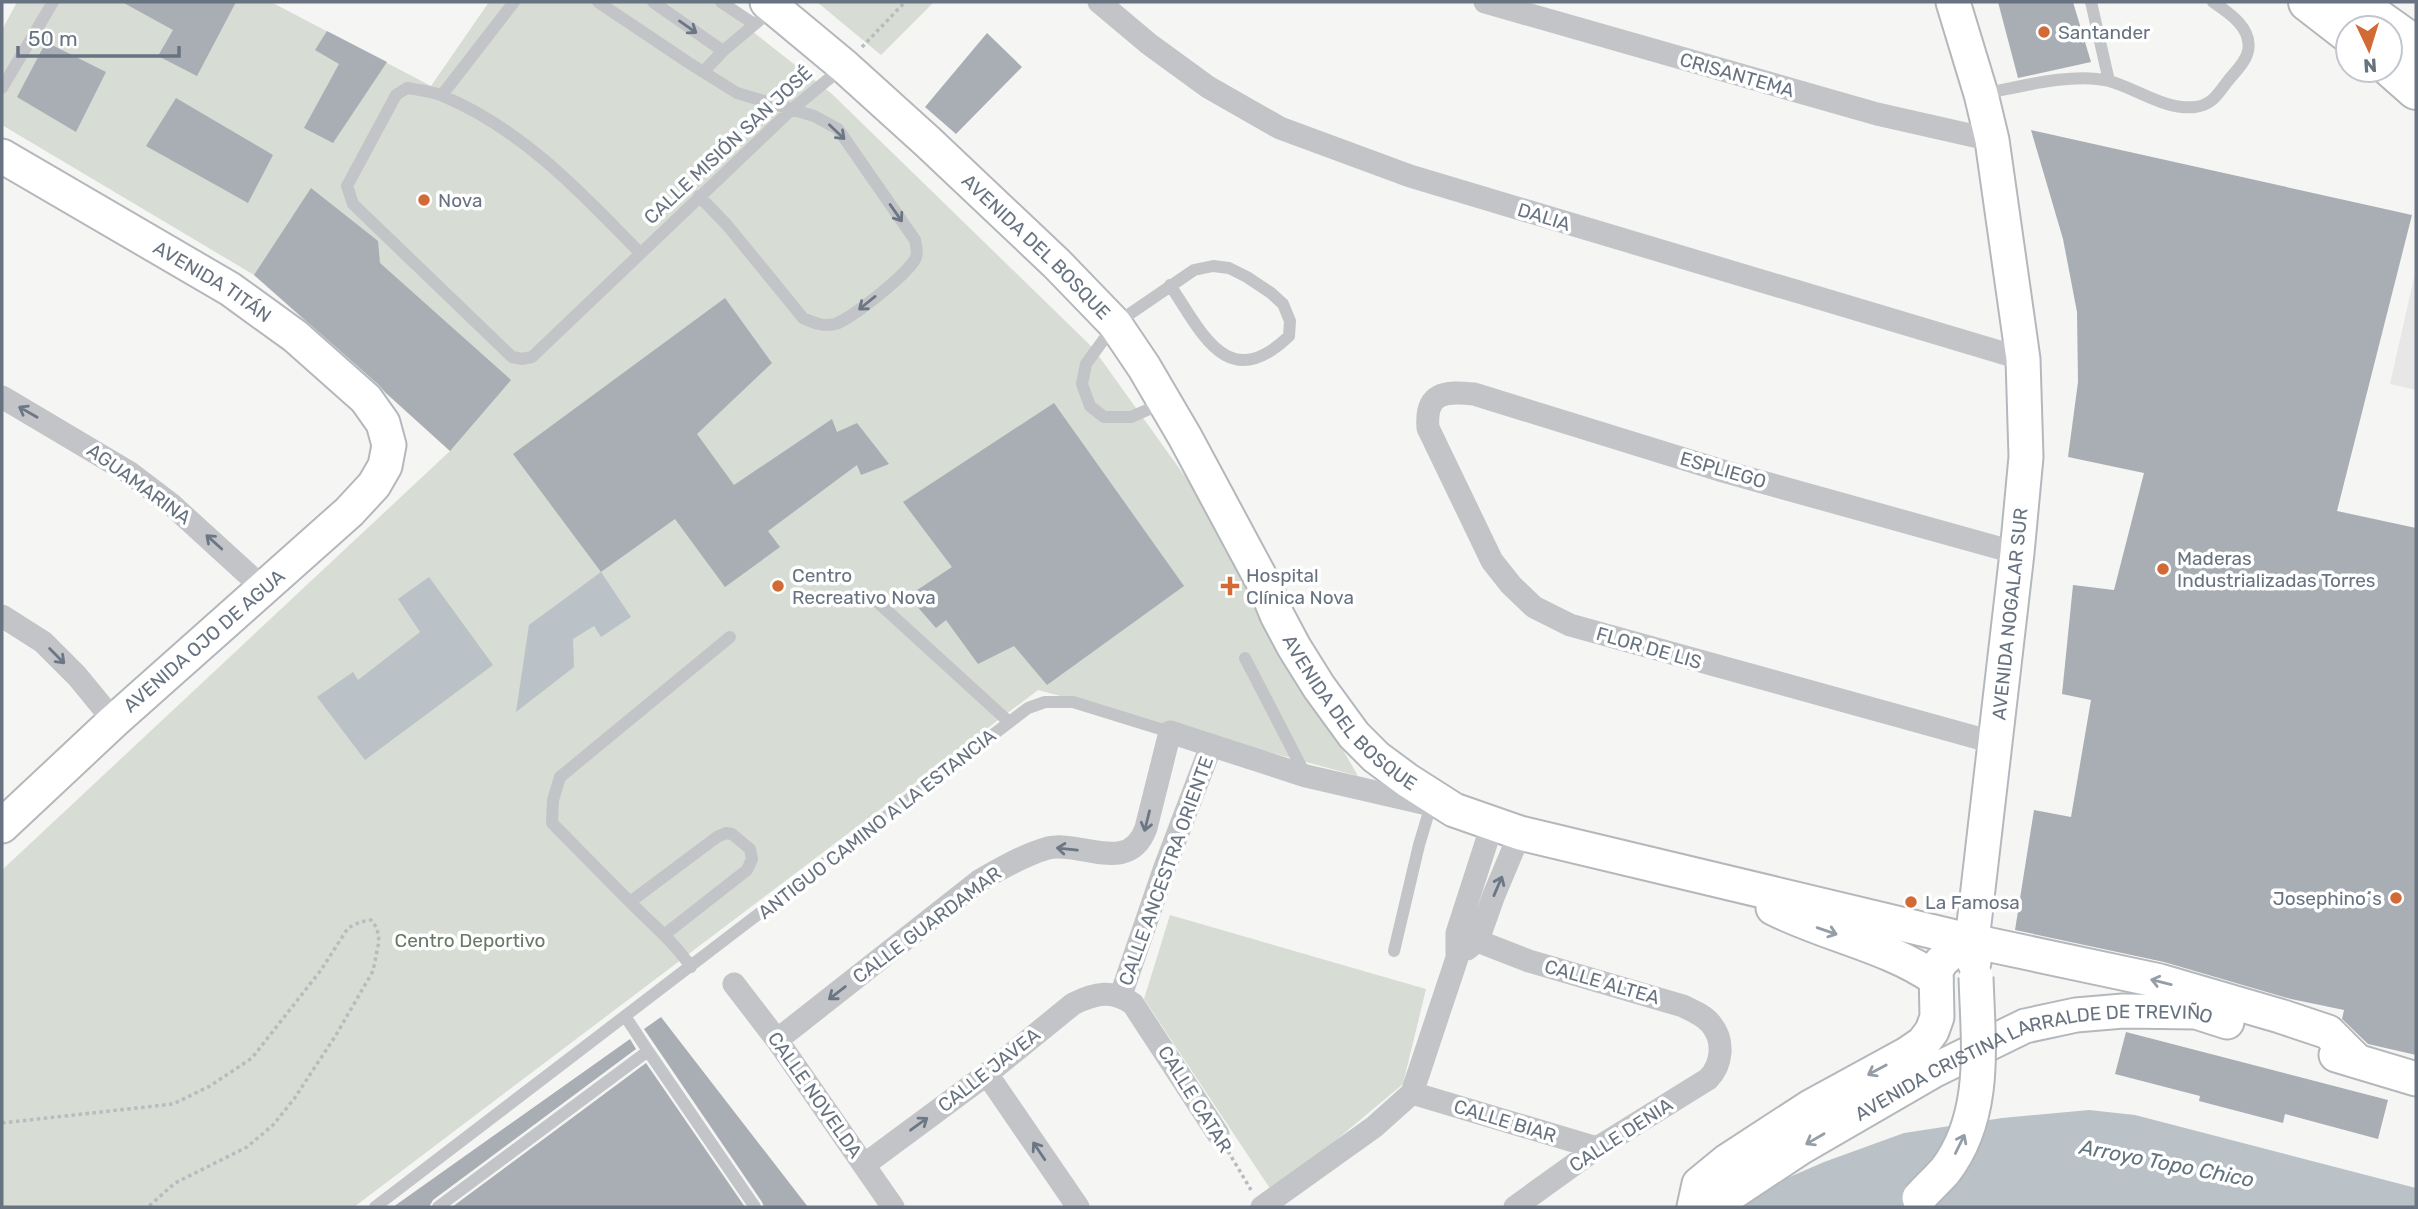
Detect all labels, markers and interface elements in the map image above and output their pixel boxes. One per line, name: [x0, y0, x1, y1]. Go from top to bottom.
scale bar: [18, 14, 178, 58]
north arrow: [2334, 14, 2404, 84]
one-way arrow: [678, 19, 697, 34]
place label: Santander: [2058, 21, 2151, 44]
marker: Santander: [2036, 24, 2052, 40]
text: 50 m: [28, 26, 78, 51]
street label: CRISANTEMA: [1677, 48, 1797, 102]
text: N: [2363, 54, 2378, 77]
street label: CALLE MISIÓN SAN JOSÉ: [639, 61, 817, 229]
one-way arrow: [828, 124, 846, 140]
street label: AVENIDA DEL BOSQUE: [957, 169, 1116, 324]
place label: Nova: [438, 189, 482, 212]
marker: Nova: [416, 192, 432, 208]
street label: DALIA: [1515, 198, 1574, 236]
one-way arrow: [889, 203, 903, 222]
street label: AVENIDA TITÁN: [149, 235, 276, 327]
one-way arrow: [859, 296, 877, 311]
one-way arrow: [19, 405, 39, 419]
street label: AGUAMARINA: [83, 439, 196, 529]
street label: ESPLIEGO: [1677, 447, 1769, 493]
street label: AVENIDA NOGALAR SUR: [1987, 507, 2033, 721]
one-way arrow: [205, 534, 223, 550]
place label: Maderas Industrializadas Torres: [2177, 547, 2376, 592]
marker: Maderas Industrializadas Torres: [2155, 561, 2171, 577]
street label: AVENIDA OJO DE AGUA: [119, 564, 290, 717]
place label: Centro Recreativo Nova: [792, 564, 936, 609]
place label: Hospital Clínica Nova: [1246, 564, 1354, 609]
marker: Hospital Clínica Nova: [1220, 576, 1240, 596]
marker: Centro Recreativo Nova: [770, 578, 786, 594]
street label: FLOR DE LIS: [1594, 622, 1704, 674]
street label: AVENIDA DEL BOSQUE: [1278, 631, 1421, 795]
one-way arrow: [48, 647, 65, 664]
street label: ANTIGUO CAMINO A LA ESTANCIA: [754, 724, 1001, 924]
street label: CALLE ANCESTRA ORIENTE: [1114, 753, 1218, 989]
one-way arrow: [1140, 809, 1153, 832]
one-way arrow: [1056, 842, 1078, 855]
street label: CALLE GUARDAMAR: [848, 862, 1006, 988]
one-way arrow: [1492, 876, 1505, 897]
place label: Josephino´s: [2273, 887, 2382, 910]
marker: Josephino´s: [2388, 890, 2404, 906]
place label: La Famosa: [1925, 891, 2020, 914]
marker: La Famosa: [1903, 894, 1919, 910]
one-way arrow: [1815, 926, 1837, 938]
park label: Centro Deportivo: [395, 929, 545, 952]
street label: CALLE ALTEA: [1542, 955, 1662, 1009]
one-way arrow: [2150, 975, 2173, 988]
one-way arrow: [828, 985, 846, 1000]
street label: AVENIDA CRISTINA LARRALDE DE TREVIÑO: [1850, 999, 2216, 1125]
street label: CALLE JAVEA: [933, 1023, 1045, 1117]
street label: CALLE NOVELDA: [763, 1027, 867, 1163]
street label: CALLE CATAR: [1153, 1041, 1237, 1157]
one-way arrow: [1867, 1064, 1888, 1077]
street label: CALLE DENIA: [1565, 1093, 1677, 1177]
street label: CALLE BIAR: [1451, 1095, 1559, 1147]
one-way arrow: [909, 1117, 928, 1132]
one-way arrow: [1806, 1132, 1826, 1146]
one-way arrow: [1954, 1134, 1967, 1155]
water label: Arroyo Topo Chico: [2077, 1134, 2256, 1192]
one-way arrow: [1032, 1142, 1046, 1161]

